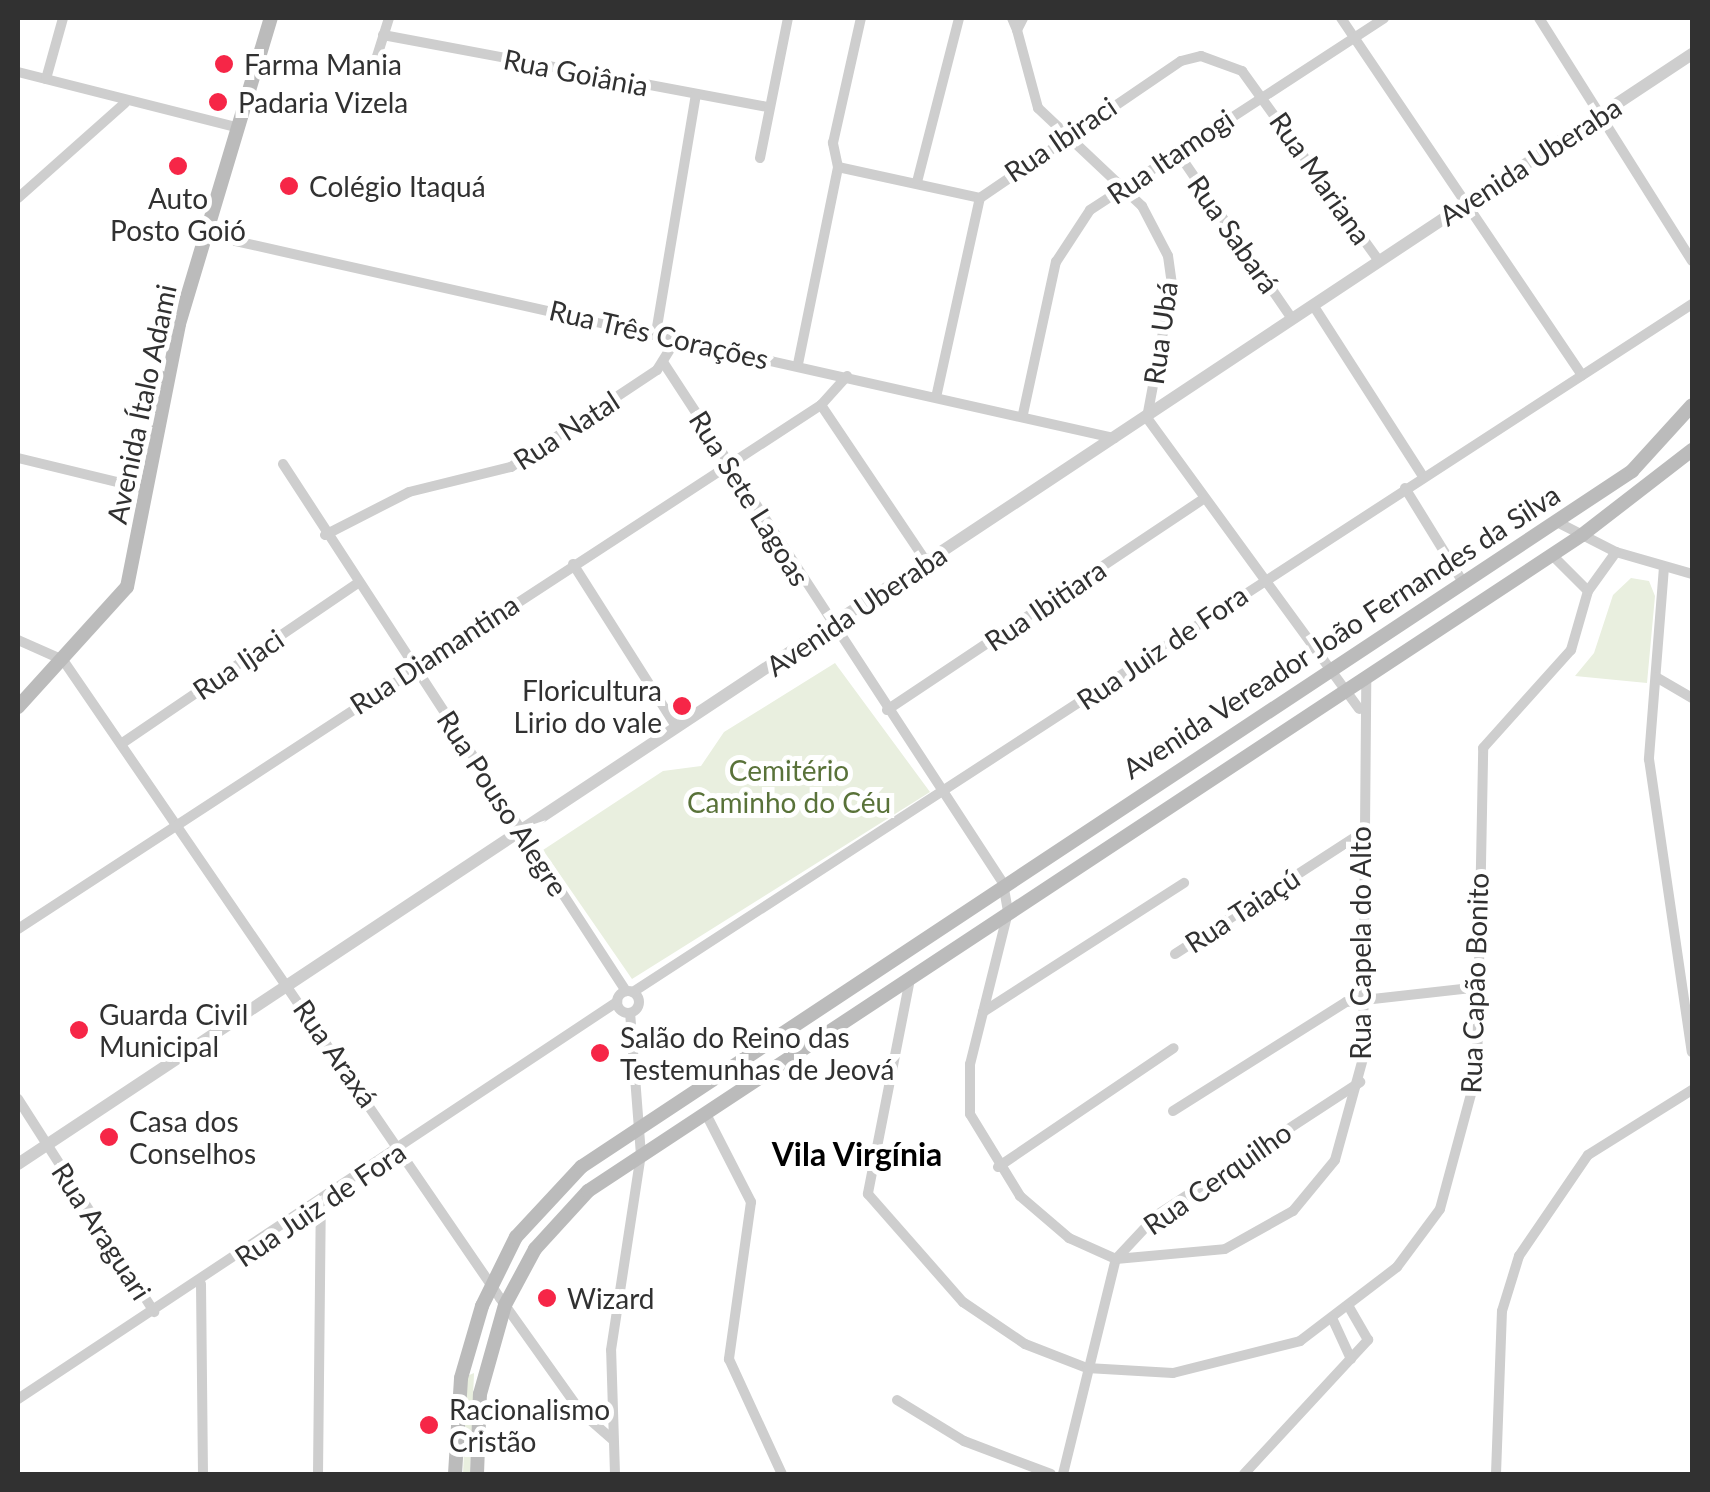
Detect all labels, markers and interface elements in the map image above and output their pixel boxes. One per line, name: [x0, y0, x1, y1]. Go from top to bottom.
street label: Rua Goiânia: [501, 42, 651, 102]
place label: Farma Mania: [244, 47, 402, 81]
marker: Farma Mania: [213, 53, 235, 75]
place label: Padaria Vizela: [238, 85, 409, 119]
street label: Rua Ibiraci: [998, 89, 1122, 189]
street label: Avenida Uberaba: [1433, 90, 1627, 232]
marker: Padaria Vizela: [207, 91, 229, 113]
street label: Rua Itamogi: [1100, 101, 1240, 211]
street label: Rua Mariana: [1263, 105, 1379, 251]
marker: Auto Posto Goió: [167, 155, 189, 177]
place label: Colégio Itaquá: [309, 169, 486, 203]
street label: Rua Sabará: [1181, 169, 1287, 299]
marker: Colégio Itaquá: [278, 175, 300, 197]
place label: Auto Posto Goió: [110, 181, 246, 247]
street label: Rua Ubá: [1136, 279, 1184, 387]
street label: Avenida Ítalo Adami: [99, 281, 183, 527]
street label: Rua Três Corações: [546, 292, 772, 376]
street label: Rua Natal: [507, 384, 625, 476]
street label: Rua Sete Lagoas: [683, 404, 817, 592]
street label: Avenida Vereador João Fernandes da Silva: [1115, 476, 1567, 786]
street label: Avenida Uberaba: [760, 537, 952, 683]
street label: Rua Ibitiara: [978, 552, 1112, 658]
street label: Rua Juiz de Fora: [1070, 577, 1254, 717]
street label: Rua Diamantina: [343, 587, 525, 721]
street label: Rua Ijaci: [186, 622, 290, 706]
place label: Floricultura Lirio do vale: [513, 673, 662, 739]
marker: Floricultura Lirio do vale: [671, 695, 693, 717]
street label: Rua Pouso Alegre: [430, 703, 576, 903]
park label: Cemitério Caminho do Céu: [687, 753, 891, 819]
street label: Rua Capela do Alto: [1343, 826, 1377, 1060]
street label: Rua Taiaçú: [1178, 860, 1306, 960]
street label: Rua Capão Bonito: [1453, 872, 1495, 1094]
street label: Rua Araxá: [287, 992, 385, 1114]
place label: Guarda Civil Municipal: [99, 997, 248, 1063]
marker: Guarda Civil Municipal: [68, 1019, 90, 1041]
place label: Salão do Reino das Testemunhas de Jeová: [620, 1020, 895, 1086]
marker: Salão do Reino das Testemunhas de Jeová: [589, 1042, 611, 1064]
place label: Casa dos Conselhos: [129, 1104, 256, 1170]
street label: Rua Cerquilho: [1137, 1115, 1297, 1241]
marker: Casa dos Conselhos: [98, 1126, 120, 1148]
street label: Rua Juiz de Fora: [228, 1134, 412, 1274]
district label: Vila Virgínia: [771, 1135, 943, 1173]
street label: Rua Araguari: [45, 1156, 159, 1306]
place label: Wizard: [567, 1281, 655, 1315]
marker: Wizard: [536, 1287, 558, 1309]
place label: Racionalismo Cristão: [449, 1392, 610, 1458]
marker: Racionalismo Cristão: [418, 1414, 440, 1436]

